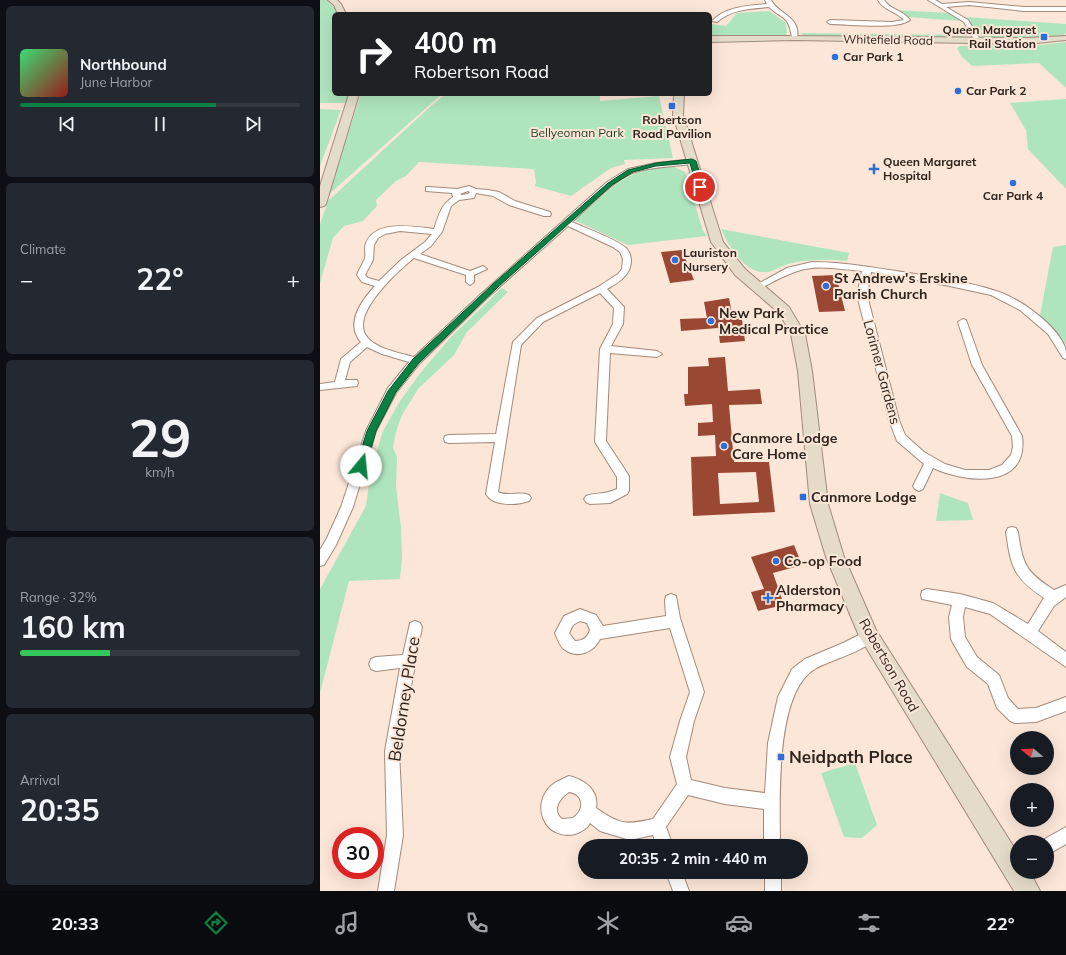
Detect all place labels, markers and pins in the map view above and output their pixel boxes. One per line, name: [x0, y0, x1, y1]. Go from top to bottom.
place label: Queen Margaret Rail Station: [943, 22, 1036, 51]
marker: Queen Margaret Rail Station: [1039, 32, 1049, 42]
place label: Car Park 1: [843, 49, 903, 64]
marker: Car Park 1: [830, 52, 840, 62]
place label: Car Park 2: [966, 83, 1026, 98]
marker: Car Park 2: [953, 86, 963, 96]
marker: Robertson Road Pavilion: [667, 101, 677, 111]
place label: Robertson Road Pavilion: [633, 112, 711, 141]
place label: Queen Margaret Hospital: [883, 154, 977, 183]
marker: Queen Margaret Hospital: [868, 163, 880, 175]
pin: [683, 170, 717, 204]
marker: Car Park 4: [1008, 178, 1018, 188]
place label: Car Park 4: [983, 188, 1043, 203]
place label: Lauriston Nursery: [683, 245, 737, 274]
marker: Lauriston Nursery: [670, 255, 680, 265]
place label: St Andrew's Erskine Parish Church: [834, 269, 968, 303]
marker: St Andrew's Erskine Parish Church: [821, 281, 831, 291]
place label: New Park Medical Practice: [719, 304, 829, 338]
marker: New Park Medical Practice: [706, 316, 716, 326]
place label: Canmore Lodge Care Home: [732, 429, 838, 463]
marker: Canmore Lodge Care Home: [719, 441, 729, 451]
place label: Canmore Lodge: [811, 488, 917, 506]
marker: Canmore Lodge: [798, 492, 808, 502]
place label: Co-op Food: [784, 552, 862, 570]
marker: Co-op Food: [771, 556, 781, 566]
place label: Alderston Pharmacy: [776, 581, 844, 615]
marker: Alderston Pharmacy: [763, 593, 773, 603]
place label: Neidpath Place: [789, 746, 913, 767]
marker: Neidpath Place: [776, 752, 786, 762]

